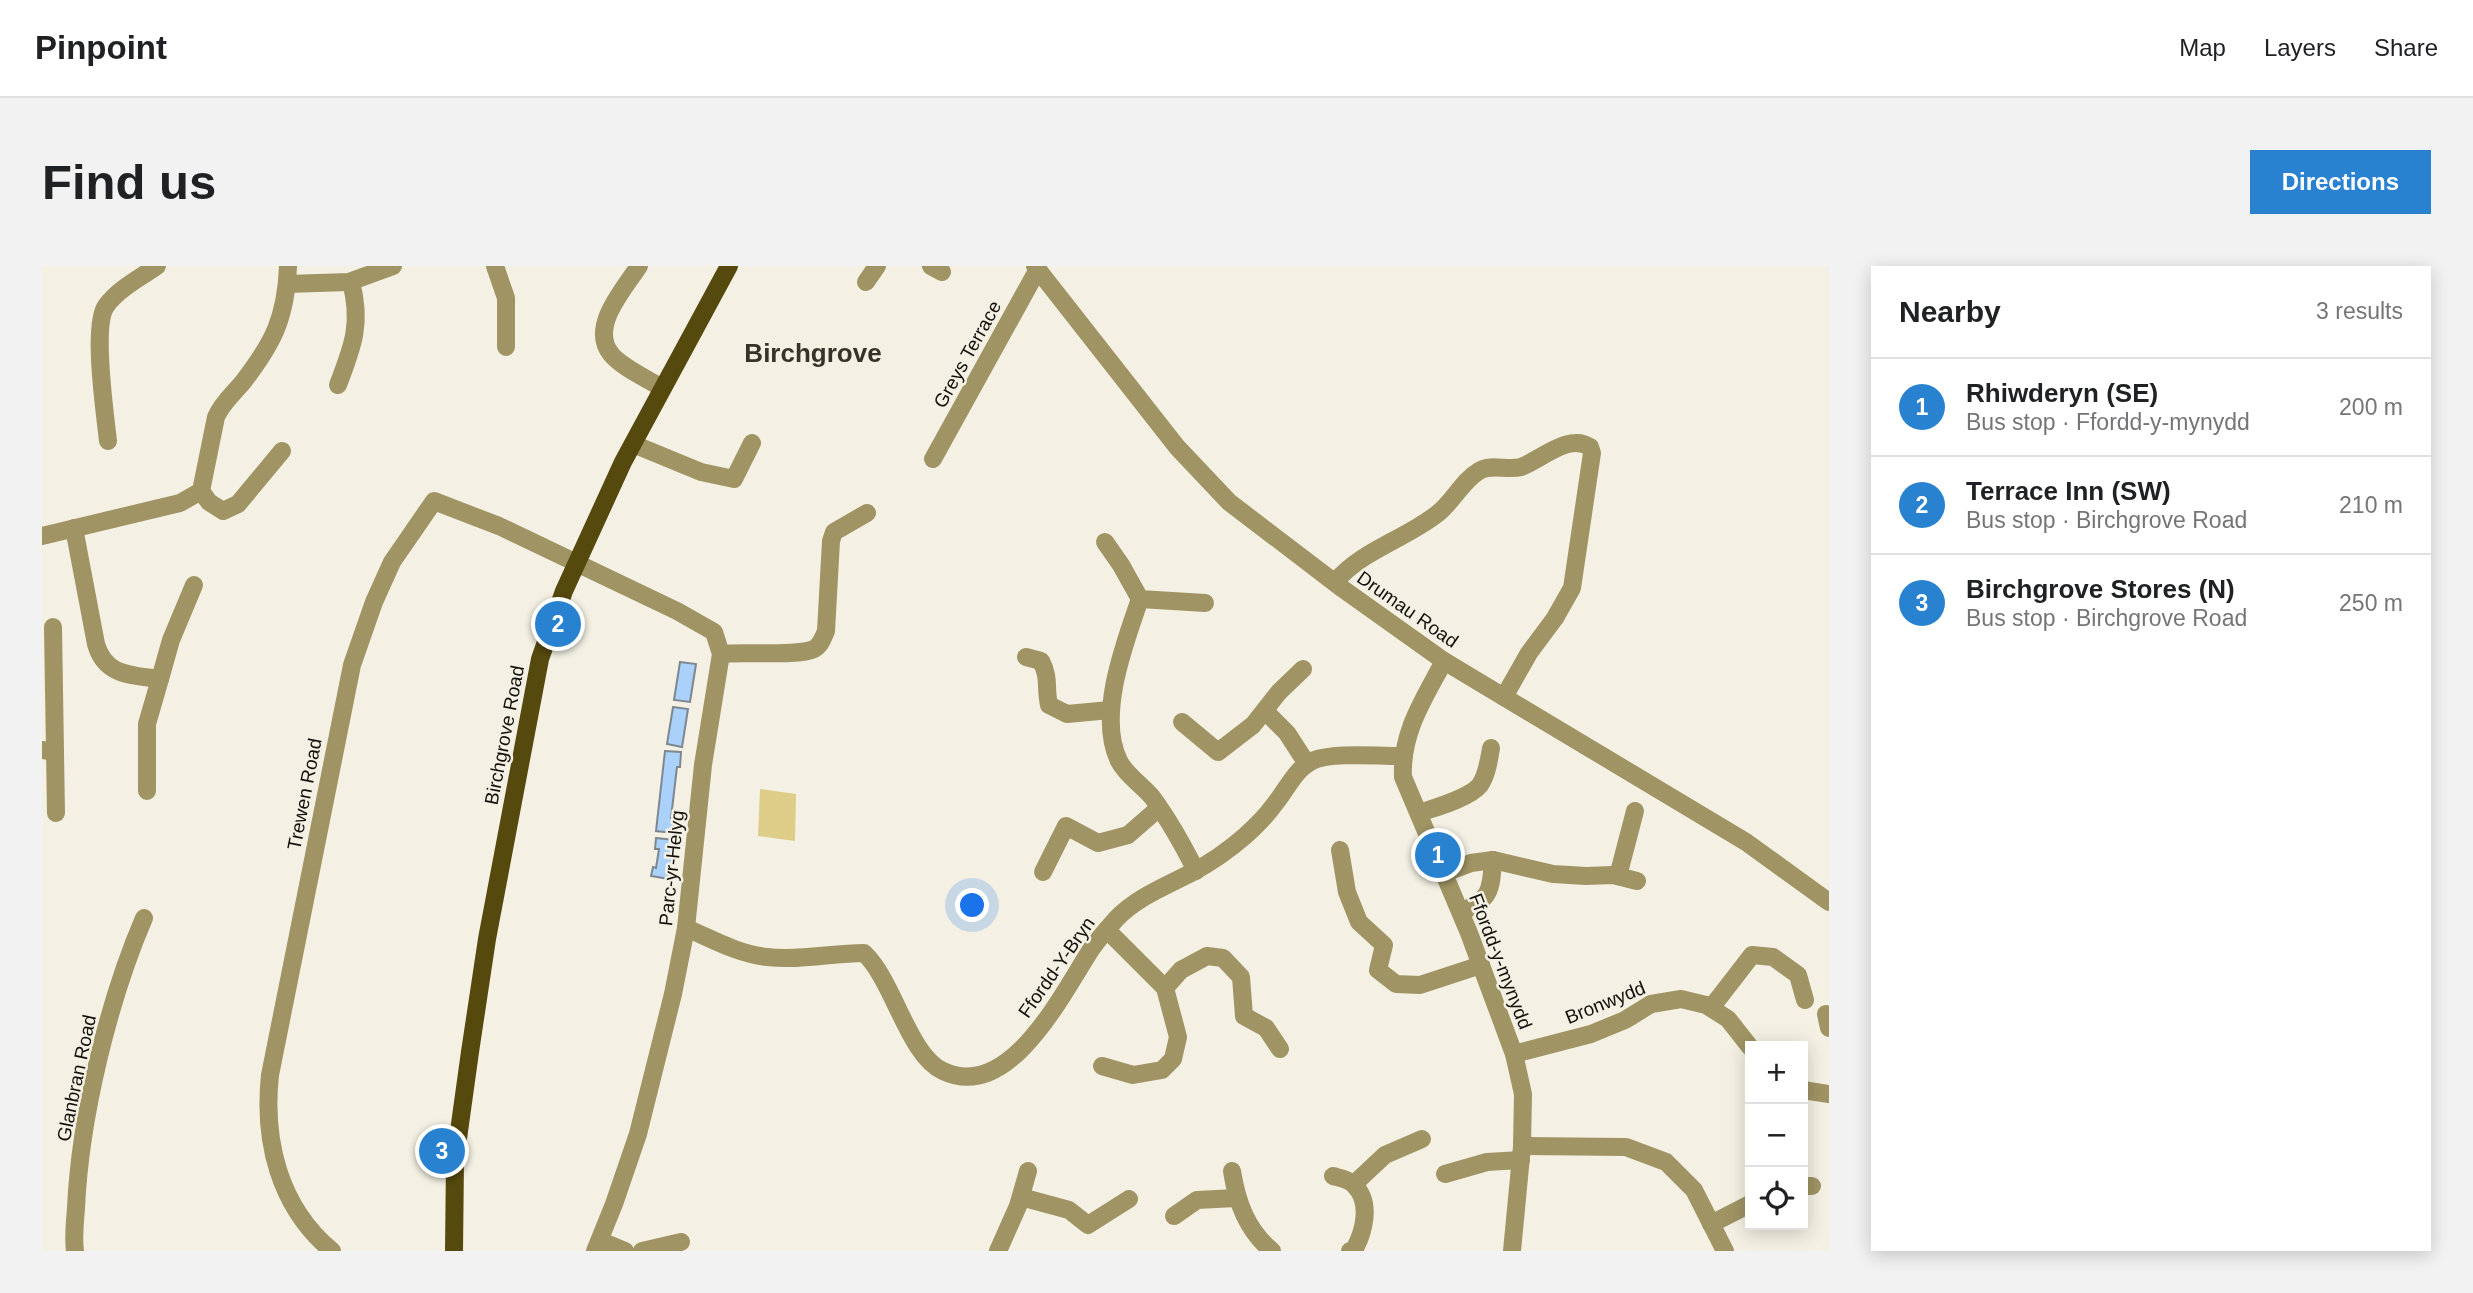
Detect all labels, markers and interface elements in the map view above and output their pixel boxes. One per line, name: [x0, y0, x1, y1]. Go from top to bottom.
text: Pinpoint: [35, 29, 167, 66]
text: Map: [2179, 34, 2226, 61]
text: Layers: [2264, 34, 2336, 61]
text: Share: [2374, 34, 2438, 61]
button: Directions: [2250, 150, 2431, 214]
text: Find us: [42, 155, 216, 209]
text: Nearby: [1899, 295, 2001, 328]
street label: Greys Terrace: [929, 297, 1005, 411]
text: 3 results: [2316, 298, 2403, 324]
district label: Birchgrove: [744, 338, 882, 368]
text: Rhiwderyn (SE): [1966, 378, 2158, 408]
text: 1: [1916, 394, 1928, 420]
text: 200 m: [2339, 394, 2403, 420]
text: Bus stop · Ffordd-y-mynydd: [1966, 409, 2250, 435]
text: Terrace Inn (SW): [1966, 476, 2171, 506]
text: 2: [1916, 492, 1928, 518]
text: 210 m: [2339, 492, 2403, 518]
text: Bus stop · Birchgrove Road: [1966, 507, 2247, 533]
street label: Drumau Road: [1353, 567, 1462, 652]
text: Birchgrove Stores (N): [1966, 574, 2235, 604]
text: 3: [1916, 590, 1928, 616]
text: 250 m: [2339, 590, 2403, 616]
pin: 2: [535, 598, 581, 650]
text: Bus stop · Birchgrove Road: [1966, 605, 2247, 631]
street label: Birchgrove Road: [481, 664, 528, 807]
street label: Trewen Road: [283, 736, 326, 852]
street label: Parc-yr-Helyg: [655, 809, 688, 927]
pin: 1: [1415, 829, 1461, 881]
your location: [955, 888, 989, 922]
street label: Ffordd-y-mynydd: [1465, 890, 1536, 1032]
street label: Ffordd-Y-Bryn: [1014, 913, 1099, 1021]
street label: Bronwydd: [1562, 977, 1648, 1028]
street label: Glanbran Road: [53, 1013, 100, 1143]
map controls: [1745, 1041, 1808, 1230]
button: +: [1745, 1041, 1808, 1104]
button: −: [1745, 1104, 1808, 1167]
pin: 3: [419, 1125, 465, 1177]
button: locate: [1745, 1167, 1808, 1230]

